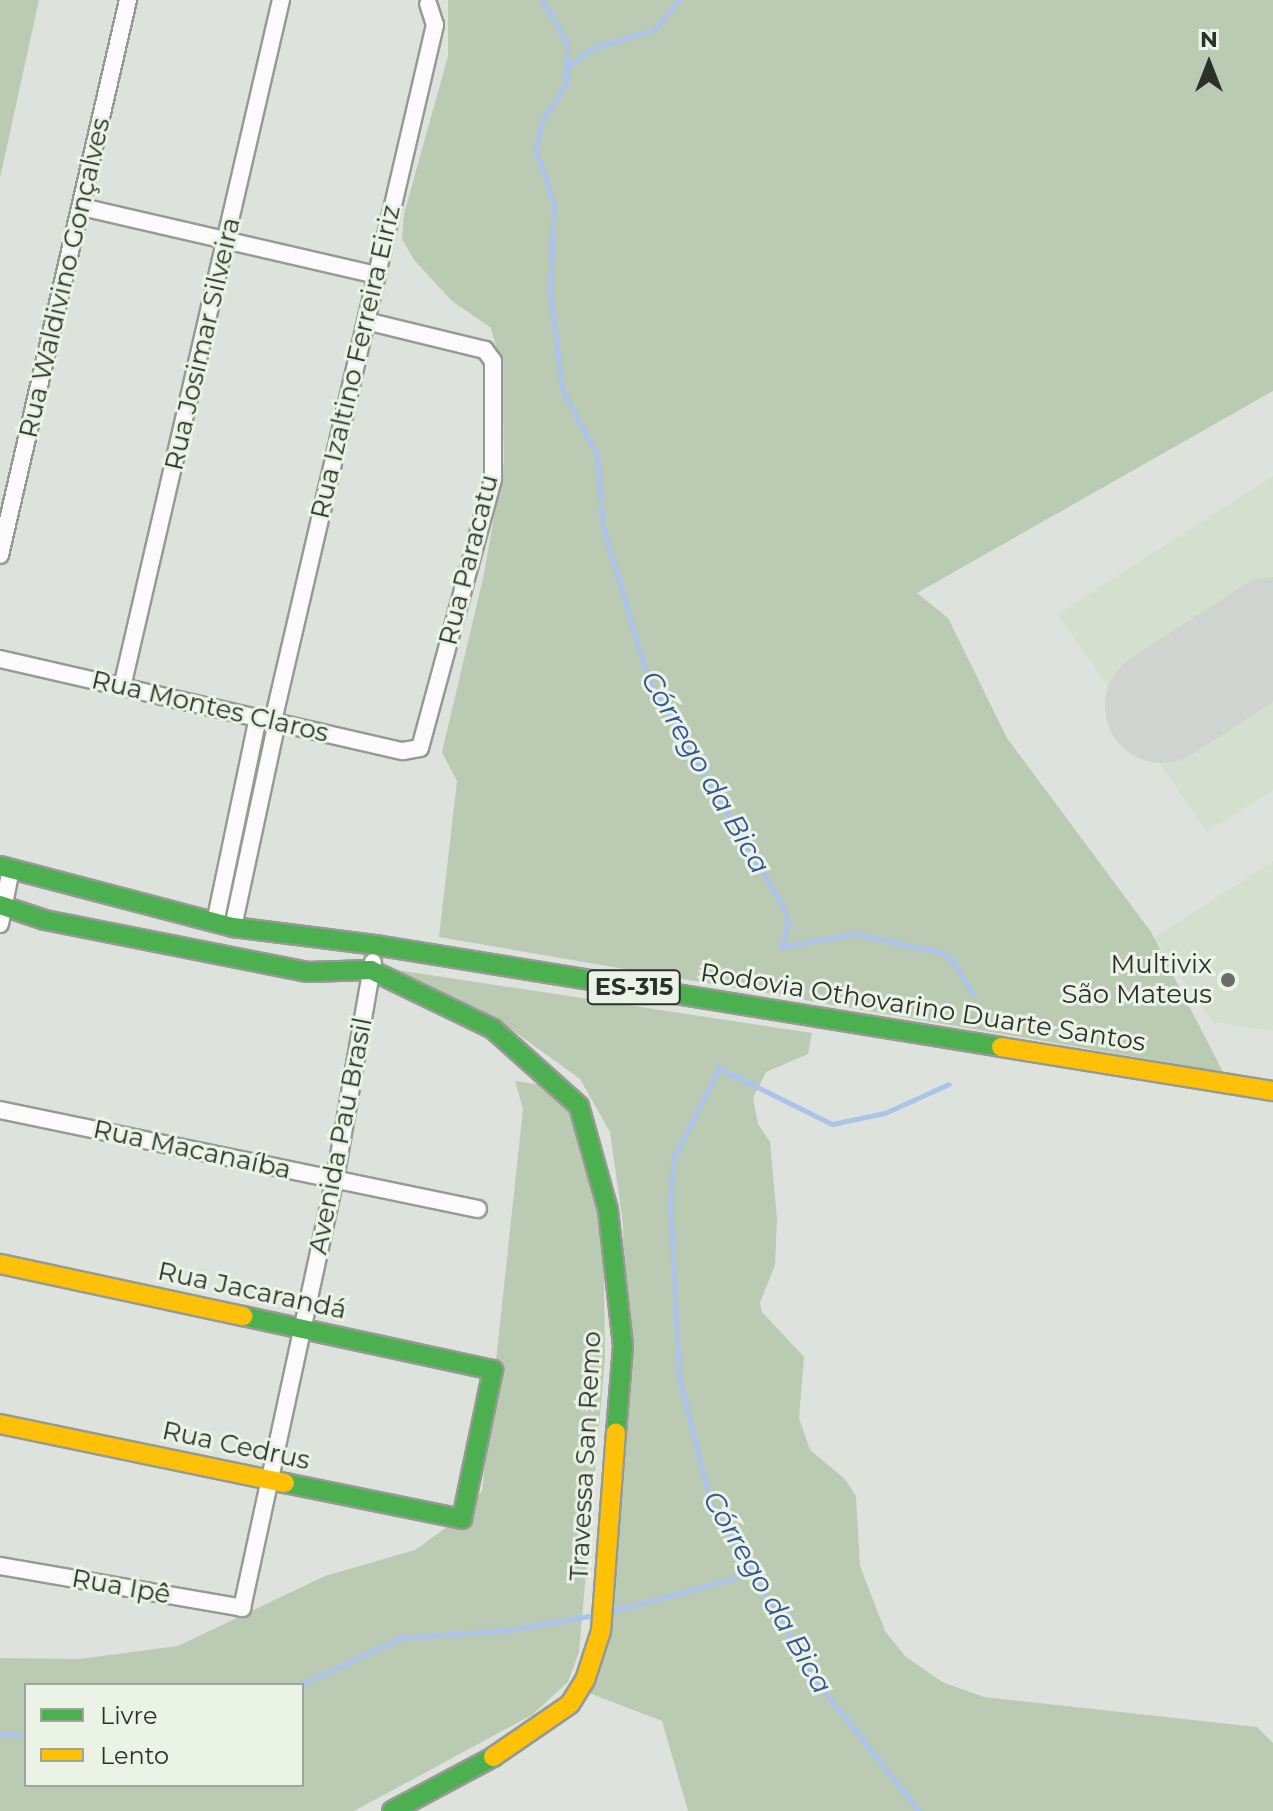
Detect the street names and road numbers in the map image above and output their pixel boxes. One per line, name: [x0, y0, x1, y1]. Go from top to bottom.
street label: Rua Waldivino Gonçalves: [13, 115, 117, 441]
street label: Rua Izaltino Ferreira Eiriz: [305, 202, 407, 522]
street label: Rua Josimar Silveira: [159, 214, 247, 474]
street label: Rua Paracatu: [433, 471, 505, 649]
street label: Rua Montes Claros: [88, 665, 332, 749]
street label: Rodovia Othovarino Duarte Santos: [698, 957, 1148, 1059]
road number: ES-315: [586, 967, 682, 1007]
street label: Avenida Pau Brasil: [303, 1015, 379, 1257]
street label: Rua Macanaíba: [90, 1114, 294, 1186]
street label: Rua Jacarandá: [155, 1256, 349, 1326]
street label: Travessa San Remo: [564, 1330, 608, 1582]
street label: Rua Cedrus: [159, 1415, 313, 1477]
street label: Rua Ipê: [69, 1563, 173, 1611]

